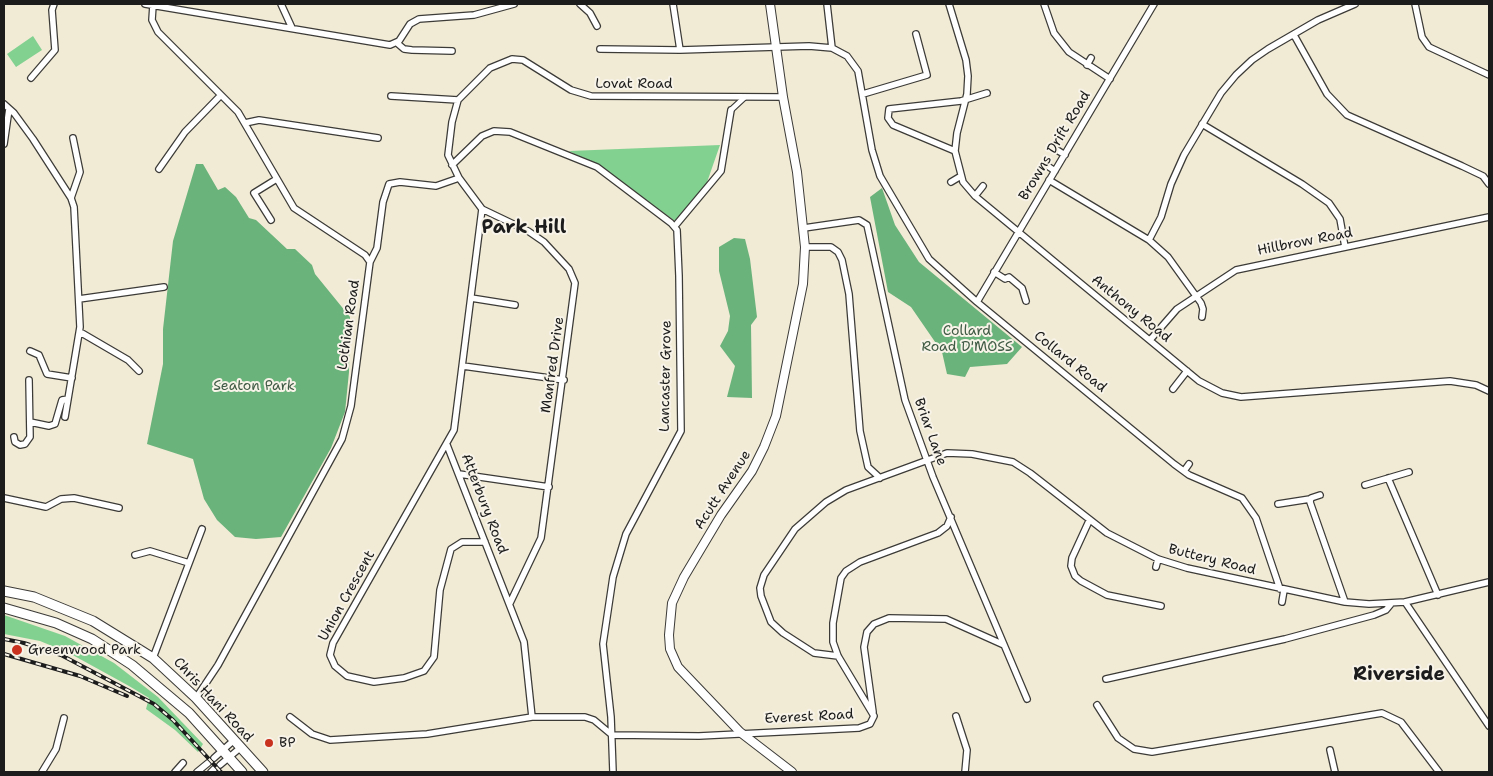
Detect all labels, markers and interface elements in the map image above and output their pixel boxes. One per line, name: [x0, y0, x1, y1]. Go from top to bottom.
street label: Lovat Road: [595, 76, 673, 92]
street label: Browns Drift Road: [1016, 88, 1094, 204]
district label: Park Hill: [482, 217, 566, 239]
street label: Hillbrow Road: [1256, 225, 1354, 259]
street label: Anthony Road: [1088, 272, 1174, 346]
street label: Lothian Road: [334, 279, 364, 371]
street label: Manfred Drive: [538, 316, 568, 414]
street label: Lancaster Grove: [657, 320, 675, 432]
park label: Collard Road D'MOSS: [921, 323, 1013, 356]
street label: Collard Road: [1030, 328, 1110, 396]
park label: Seaton Park: [213, 378, 295, 394]
street label: Briar Lane: [910, 396, 950, 468]
street label: Acutt Avenue: [691, 447, 755, 533]
street label: Atterbury Road: [457, 451, 511, 557]
street label: Buttery Road: [1166, 541, 1258, 579]
street label: Union Crescent: [315, 548, 379, 644]
place label: Greenwood Park: [28, 642, 141, 658]
marker: Greenwood Park: [10, 643, 24, 657]
street label: Chris Hani Road: [170, 654, 256, 746]
district label: Riverside: [1353, 664, 1445, 686]
street label: Everest Road: [764, 706, 854, 728]
place label: BP: [279, 735, 296, 751]
marker: BP: [263, 737, 275, 749]

